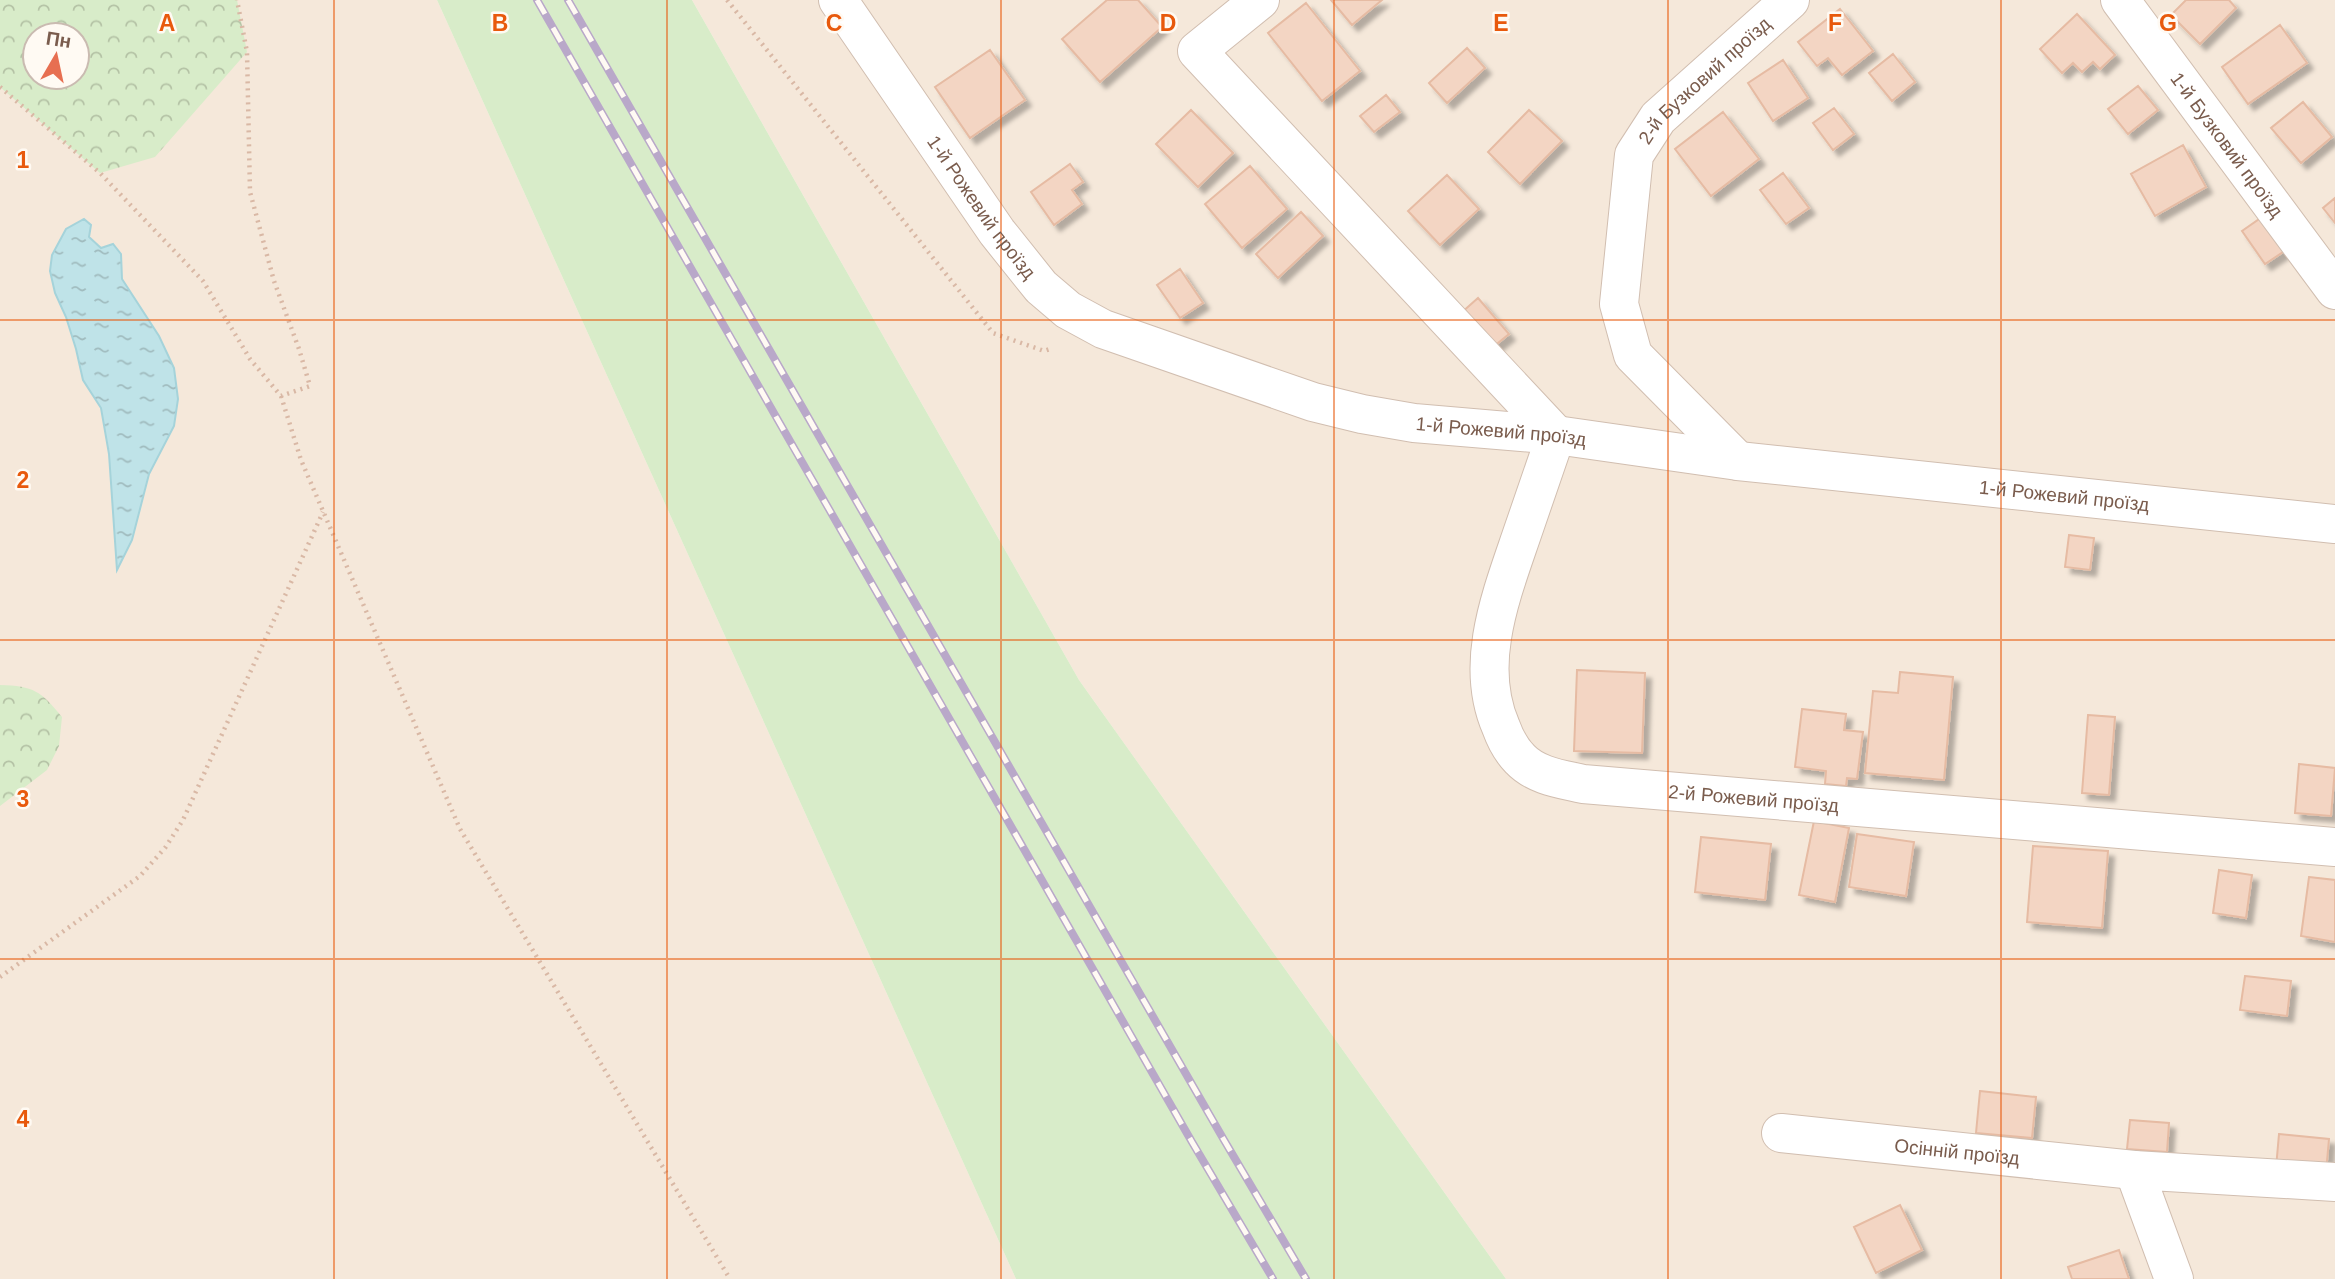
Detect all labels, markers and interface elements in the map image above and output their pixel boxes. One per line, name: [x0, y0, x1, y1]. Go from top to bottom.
text: A: [159, 10, 175, 36]
text: B: [492, 10, 508, 36]
text: C: [826, 10, 842, 36]
text: D: [1160, 10, 1176, 36]
text: E: [1493, 10, 1509, 36]
text: F: [1828, 10, 1842, 36]
text: G: [2159, 10, 2177, 36]
street label: 2-й Бузковий проїзд: [1634, 13, 1774, 148]
north arrow: [21, 21, 91, 91]
text: Пн: [45, 27, 73, 52]
street label: 1-й Бузковий проїзд: [2167, 68, 2288, 221]
street label: 1-й Рожевий проїзд: [923, 131, 1040, 283]
text: 1: [17, 147, 30, 173]
street label: 1-й Рожевий проїзд: [1415, 413, 1588, 450]
text: 2: [17, 467, 29, 493]
street label: 1-й Рожевий проїзд: [1978, 476, 2150, 515]
street label: 2-й Рожевий проїзд: [1667, 781, 1840, 816]
text: 3: [17, 786, 29, 812]
text: 4: [17, 1106, 30, 1132]
street label: Осінній проїзд: [1893, 1134, 2021, 1168]

